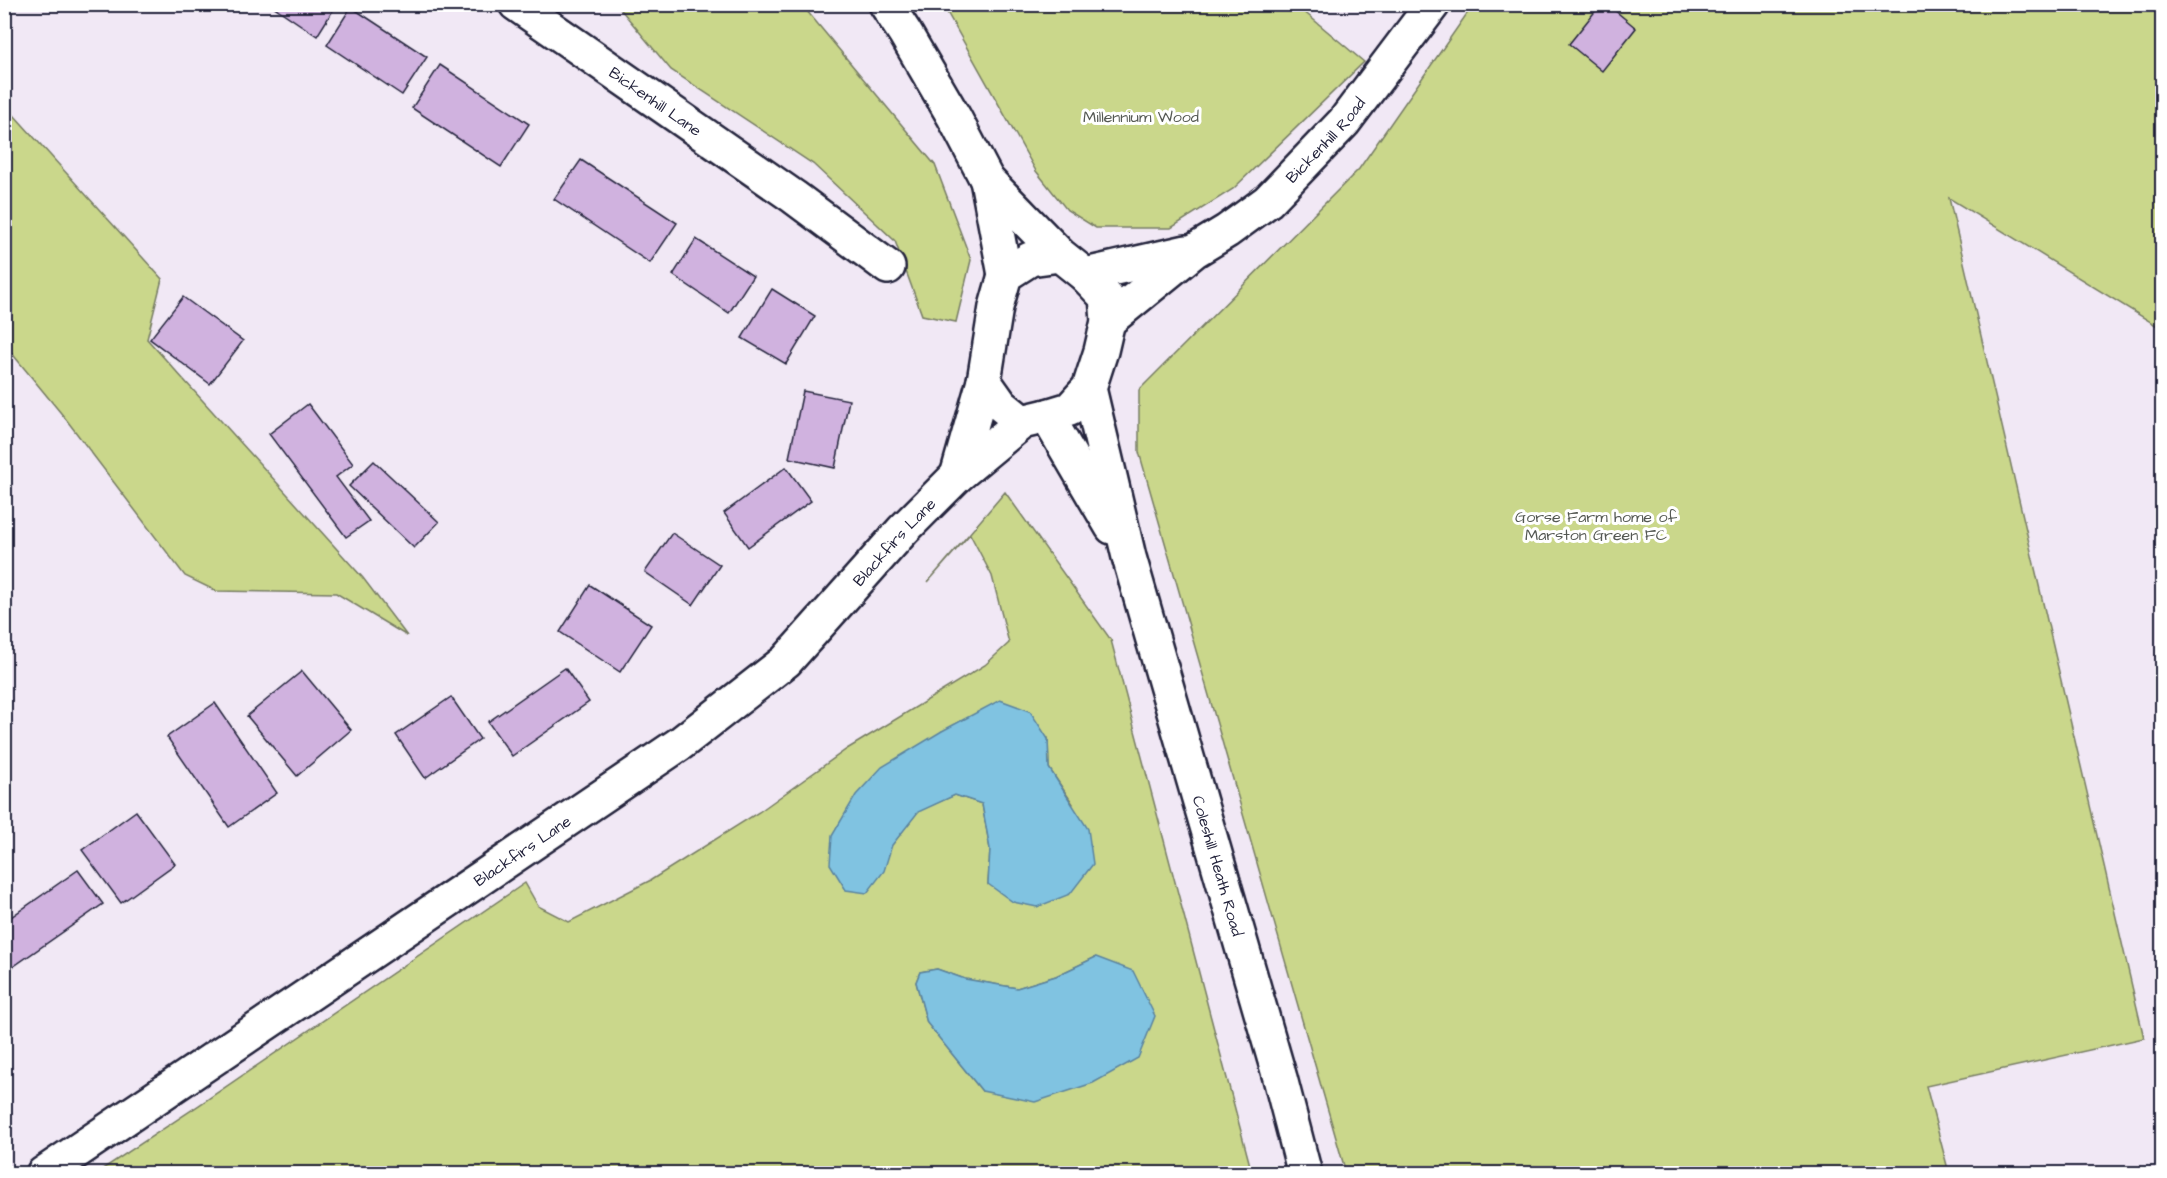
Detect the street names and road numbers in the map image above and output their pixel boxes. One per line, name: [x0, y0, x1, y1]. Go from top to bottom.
street label: Bickenhill Lane: [604, 62, 706, 142]
street label: Bickenhill Road: [1281, 93, 1371, 188]
street label: Blackfirs Lane: [848, 493, 941, 591]
street label: Coleshill Heath Road: [1187, 793, 1248, 939]
street label: Blackfirs Lane: [470, 810, 576, 892]

